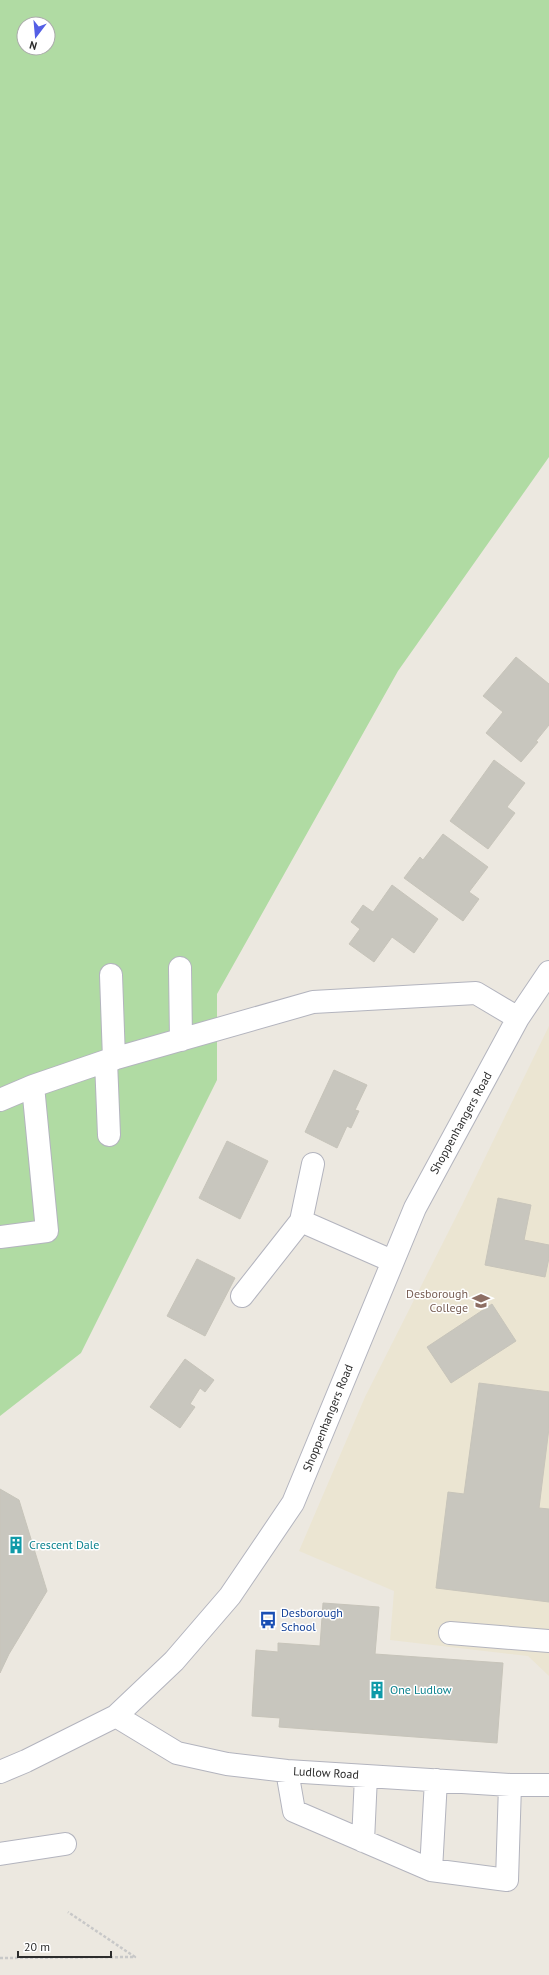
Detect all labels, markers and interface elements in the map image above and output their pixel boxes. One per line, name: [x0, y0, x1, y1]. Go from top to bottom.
north arrow: [16, 16, 56, 56]
text: N: [28, 38, 39, 53]
street label: Shoppenhangers Road: [426, 1069, 495, 1176]
place label: Desborough College: [406, 1286, 468, 1315]
school or university icon: Desborough College: [471, 1291, 491, 1311]
street label: Shoppenhangers Road: [299, 1362, 356, 1474]
building icon: Crescent Dale: [6, 1535, 26, 1555]
place label: Crescent Dale: [29, 1537, 99, 1552]
place label: Desborough School: [281, 1605, 343, 1634]
bus stop icon: Desborough School: [258, 1610, 278, 1630]
building icon: One Ludlow: [367, 1680, 387, 1700]
place label: One Ludlow: [390, 1682, 452, 1697]
street label: Ludlow Road: [293, 1763, 359, 1782]
scale bar: [18, 1933, 111, 1959]
text: 20 m: [24, 1939, 50, 1954]

